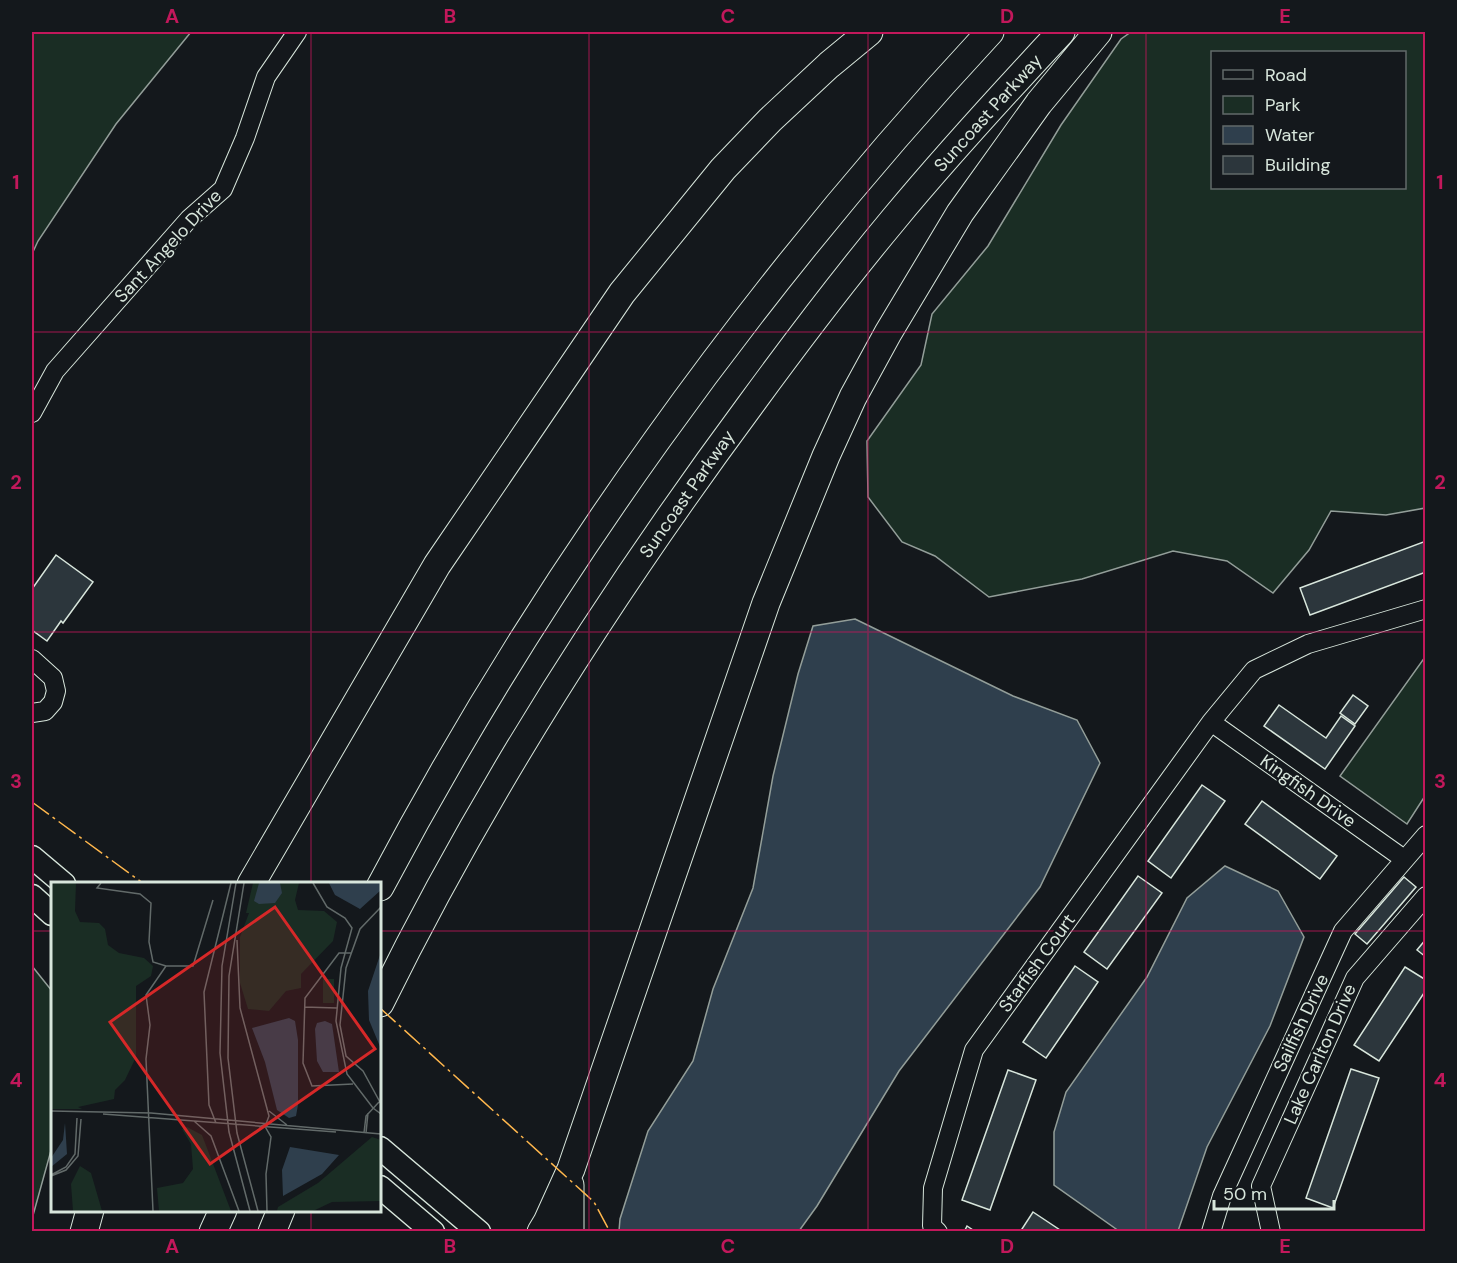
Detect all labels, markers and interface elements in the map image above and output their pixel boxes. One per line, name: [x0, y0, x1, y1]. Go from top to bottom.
text: A: [165, 3, 179, 29]
text: B: [444, 3, 456, 29]
text: C: [721, 3, 735, 29]
text: D: [1000, 3, 1014, 29]
text: E: [1279, 3, 1291, 29]
street label: Suncoast Parkway: [929, 49, 1047, 177]
legend: [1211, 51, 1406, 189]
text: Road: [1265, 63, 1307, 87]
text: Park: [1265, 93, 1301, 117]
text: Water: [1265, 123, 1315, 147]
text: Building: [1265, 153, 1330, 177]
text: 1: [12, 169, 20, 195]
text: 1: [1436, 169, 1444, 195]
street label: Sant Angelo Drive: [109, 184, 227, 308]
street label: Suncoast Parkway: [634, 425, 740, 563]
text: 2: [10, 469, 22, 495]
text: 2: [1434, 469, 1446, 495]
street label: Kingfish Drive: [1255, 749, 1361, 833]
text: 3: [10, 768, 22, 794]
text: 3: [1434, 768, 1446, 794]
inset map: [51, 882, 381, 1212]
street label: Starfish Court: [993, 909, 1081, 1017]
street label: Sailfish Drive: [1268, 970, 1334, 1076]
street label: Lake Carlton Drive: [1278, 980, 1362, 1128]
text: 4: [10, 1067, 23, 1093]
text: 4: [1434, 1067, 1447, 1093]
scale bar: [1214, 1173, 1334, 1211]
text: 50 m: [1223, 1182, 1267, 1206]
text: A: [165, 1233, 179, 1259]
text: B: [444, 1233, 456, 1259]
text: C: [721, 1233, 735, 1259]
text: D: [1000, 1233, 1014, 1259]
text: E: [1279, 1233, 1291, 1259]

